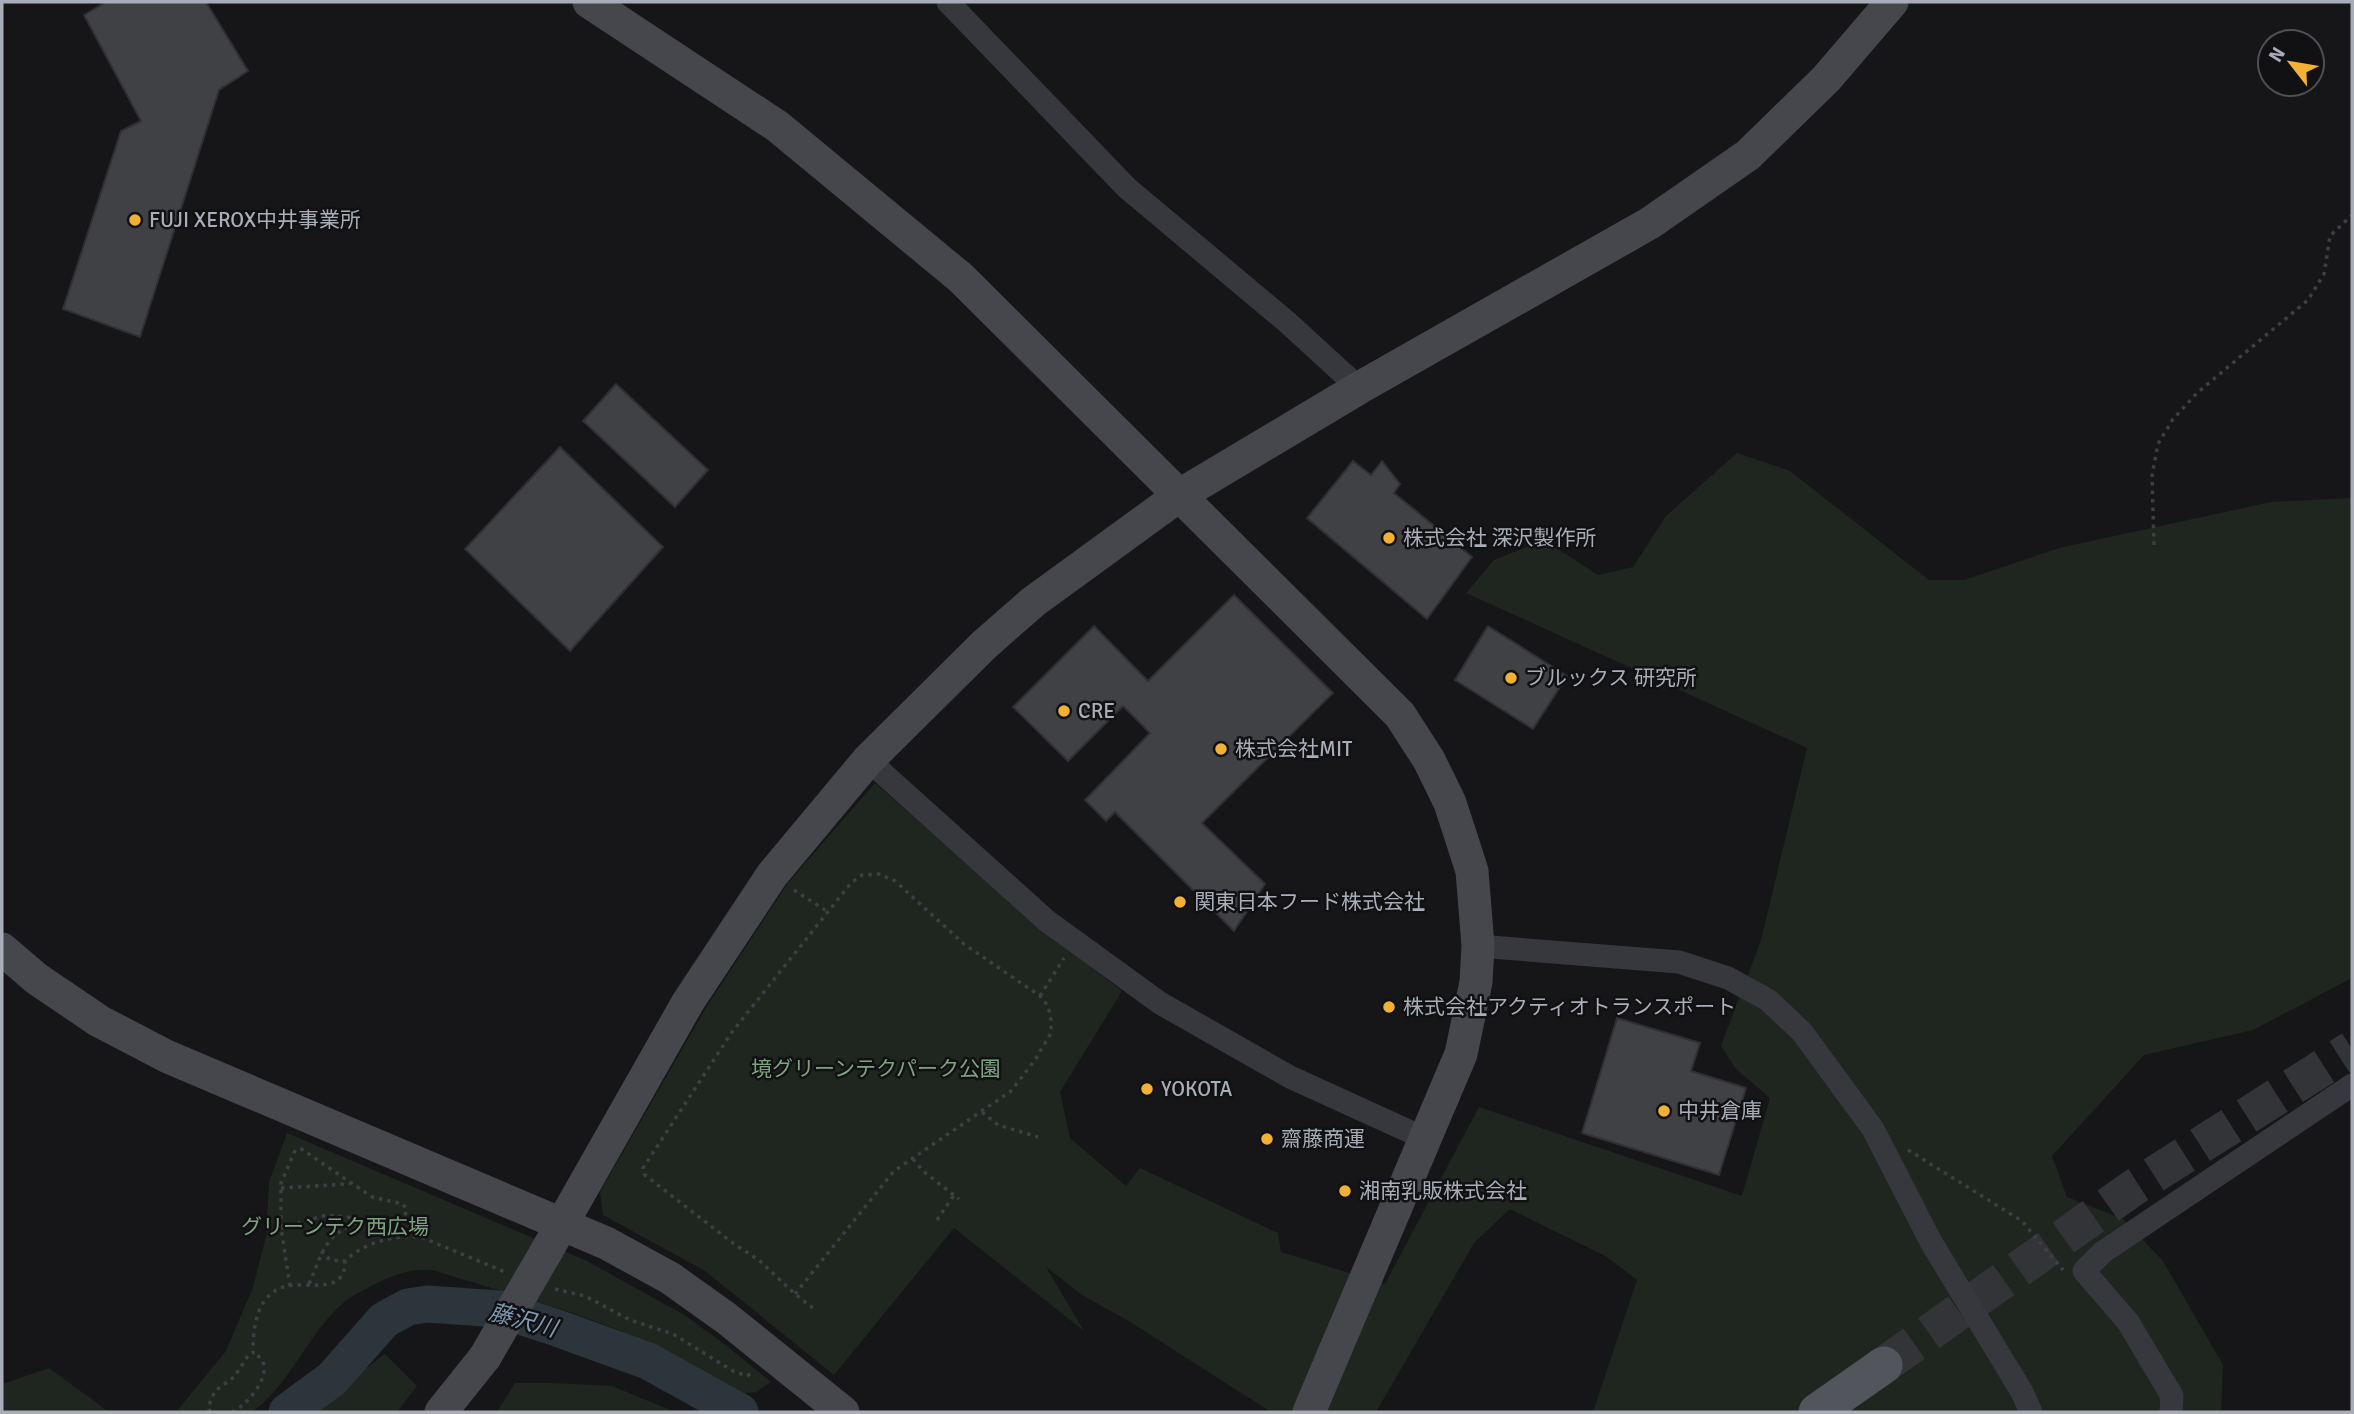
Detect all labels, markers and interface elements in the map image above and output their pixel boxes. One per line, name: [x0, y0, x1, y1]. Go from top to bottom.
north arrow: [2256, 28, 2326, 98]
text: N: [2264, 43, 2291, 67]
place label: FUJI XEROX中井事業所: [149, 207, 361, 233]
marker: FUJI XEROX中井事業所: [127, 212, 143, 228]
place label: 株式会社 深沢製作所: [1403, 525, 1597, 551]
marker: 株式会社 深沢製作所: [1381, 530, 1397, 546]
place label: ブルックス 研究所: [1525, 665, 1697, 691]
marker: ブルックス 研究所: [1503, 670, 1519, 686]
place label: CRE: [1078, 698, 1115, 724]
marker: CRE: [1056, 703, 1072, 719]
place label: 株式会社MIT: [1235, 736, 1353, 762]
marker: 株式会社MIT: [1213, 741, 1229, 757]
place label: 関東日本フード株式会社: [1194, 889, 1425, 915]
marker: 関東日本フード株式会社: [1172, 894, 1188, 910]
place label: 株式会社アクティオトランスポート: [1403, 994, 1736, 1020]
marker: 株式会社アクティオトランスポート: [1381, 999, 1397, 1015]
park label: 境グリーンテクパーク公園: [751, 1056, 1001, 1082]
place label: YOKOTA: [1161, 1076, 1233, 1102]
marker: YOKOTA: [1139, 1081, 1155, 1097]
place label: 中井倉庫: [1678, 1098, 1762, 1124]
marker: 中井倉庫: [1656, 1103, 1672, 1119]
place label: 齋藤商運: [1281, 1126, 1365, 1152]
marker: 齋藤商運: [1259, 1131, 1275, 1147]
place label: 湘南乳販株式会社: [1359, 1178, 1527, 1204]
marker: 湘南乳販株式会社: [1337, 1183, 1353, 1199]
park label: グリーンテク西広場: [241, 1214, 429, 1240]
water label: 藤沢川: [486, 1298, 563, 1344]

